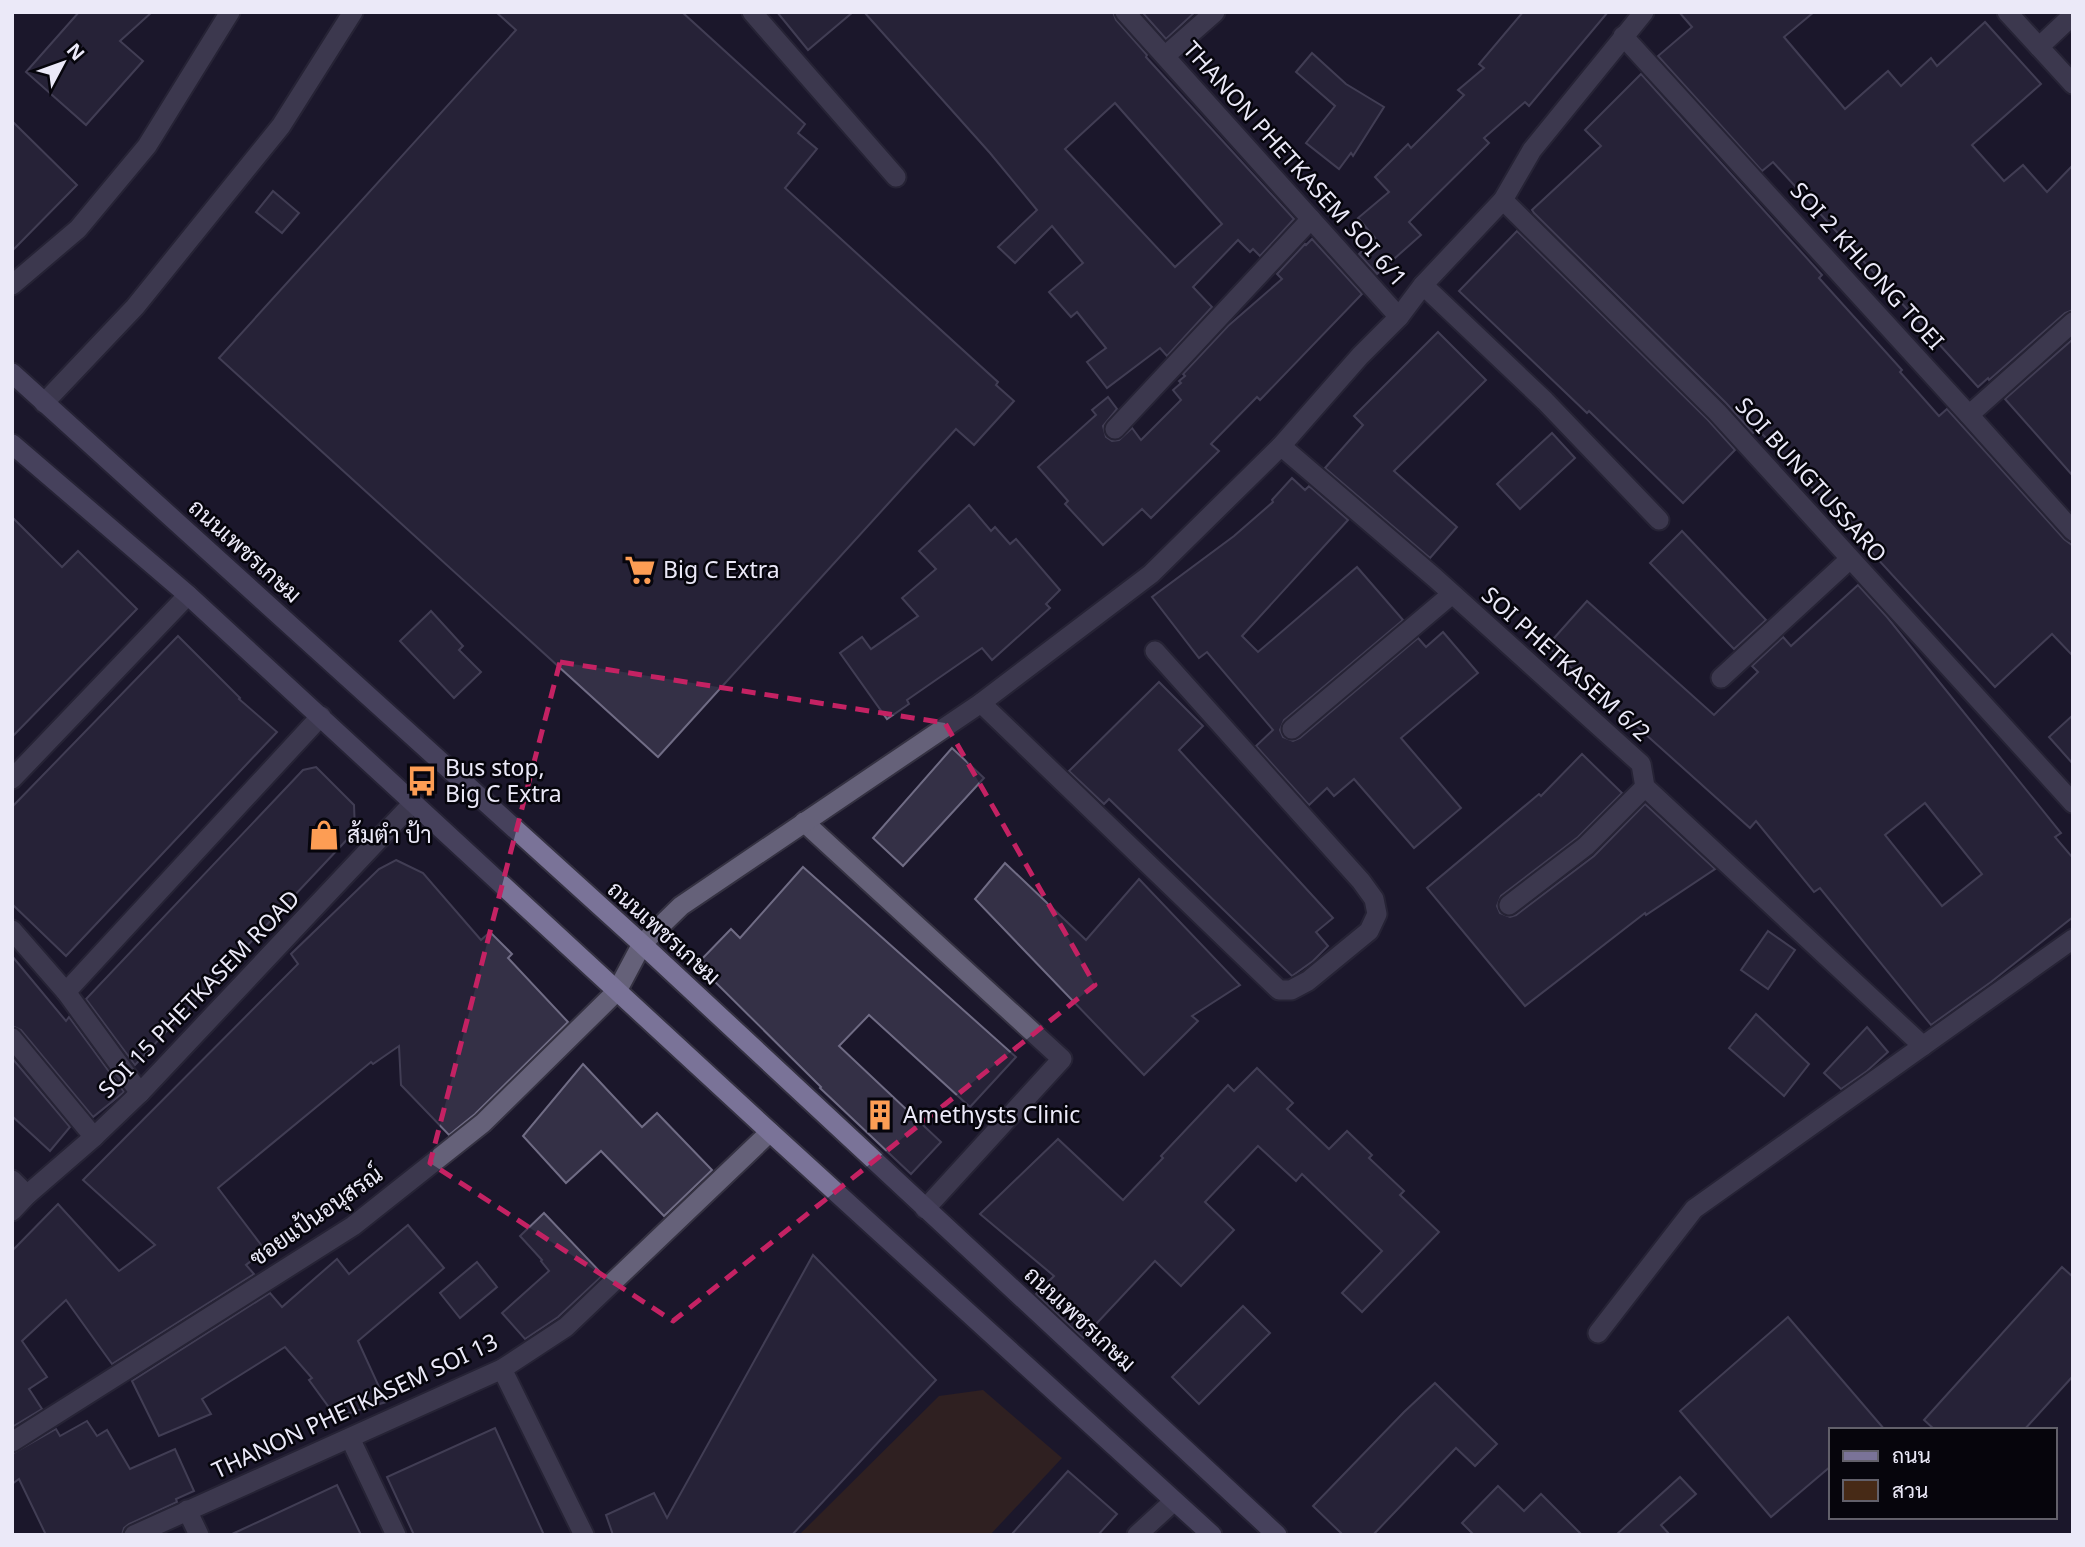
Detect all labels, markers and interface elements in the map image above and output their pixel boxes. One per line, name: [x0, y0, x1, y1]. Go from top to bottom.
north arrow: [28, 28, 98, 98]
street label: THANON PHETKASEM SOI 6/1: [1177, 34, 1415, 293]
text: N: [61, 37, 91, 66]
street label: SOI 2 KHLONG TOEI: [1784, 175, 1952, 356]
street label: SOI BUNGTUSSARO: [1729, 390, 1895, 569]
street label: ถนนเพชรเกษม: [182, 491, 309, 609]
supermarket icon: Big C Extra: [623, 553, 657, 587]
place label: Big C Extra: [663, 553, 780, 585]
street label: SOI PHETKASEM 6/2: [1475, 579, 1658, 748]
place label: Bus stop, Big C Extra: [445, 751, 562, 809]
bus stop icon: Bus stop, Big C Extra: [405, 764, 439, 798]
shop icon: ส้มตำ ป้า: [307, 818, 341, 852]
place label: ส้มตำ ป้า: [347, 818, 432, 850]
street label: ถนนเพชรเกษม: [601, 873, 728, 991]
street label: SOI 15 PHETKASEM ROAD: [90, 882, 306, 1104]
building icon: Amethysts Clinic: [863, 1098, 897, 1132]
place label: Amethysts Clinic: [903, 1098, 1080, 1130]
street label: ซอยแป้นอนุสรณ์: [243, 1157, 389, 1274]
street label: ถนนเพชรเกษม: [1018, 1258, 1143, 1378]
street label: THANON PHETKASEM SOI 13: [207, 1325, 503, 1485]
legend: [1829, 1428, 2057, 1519]
text: ถนน: [1892, 1441, 1931, 1469]
text: สวน: [1892, 1476, 1928, 1504]

